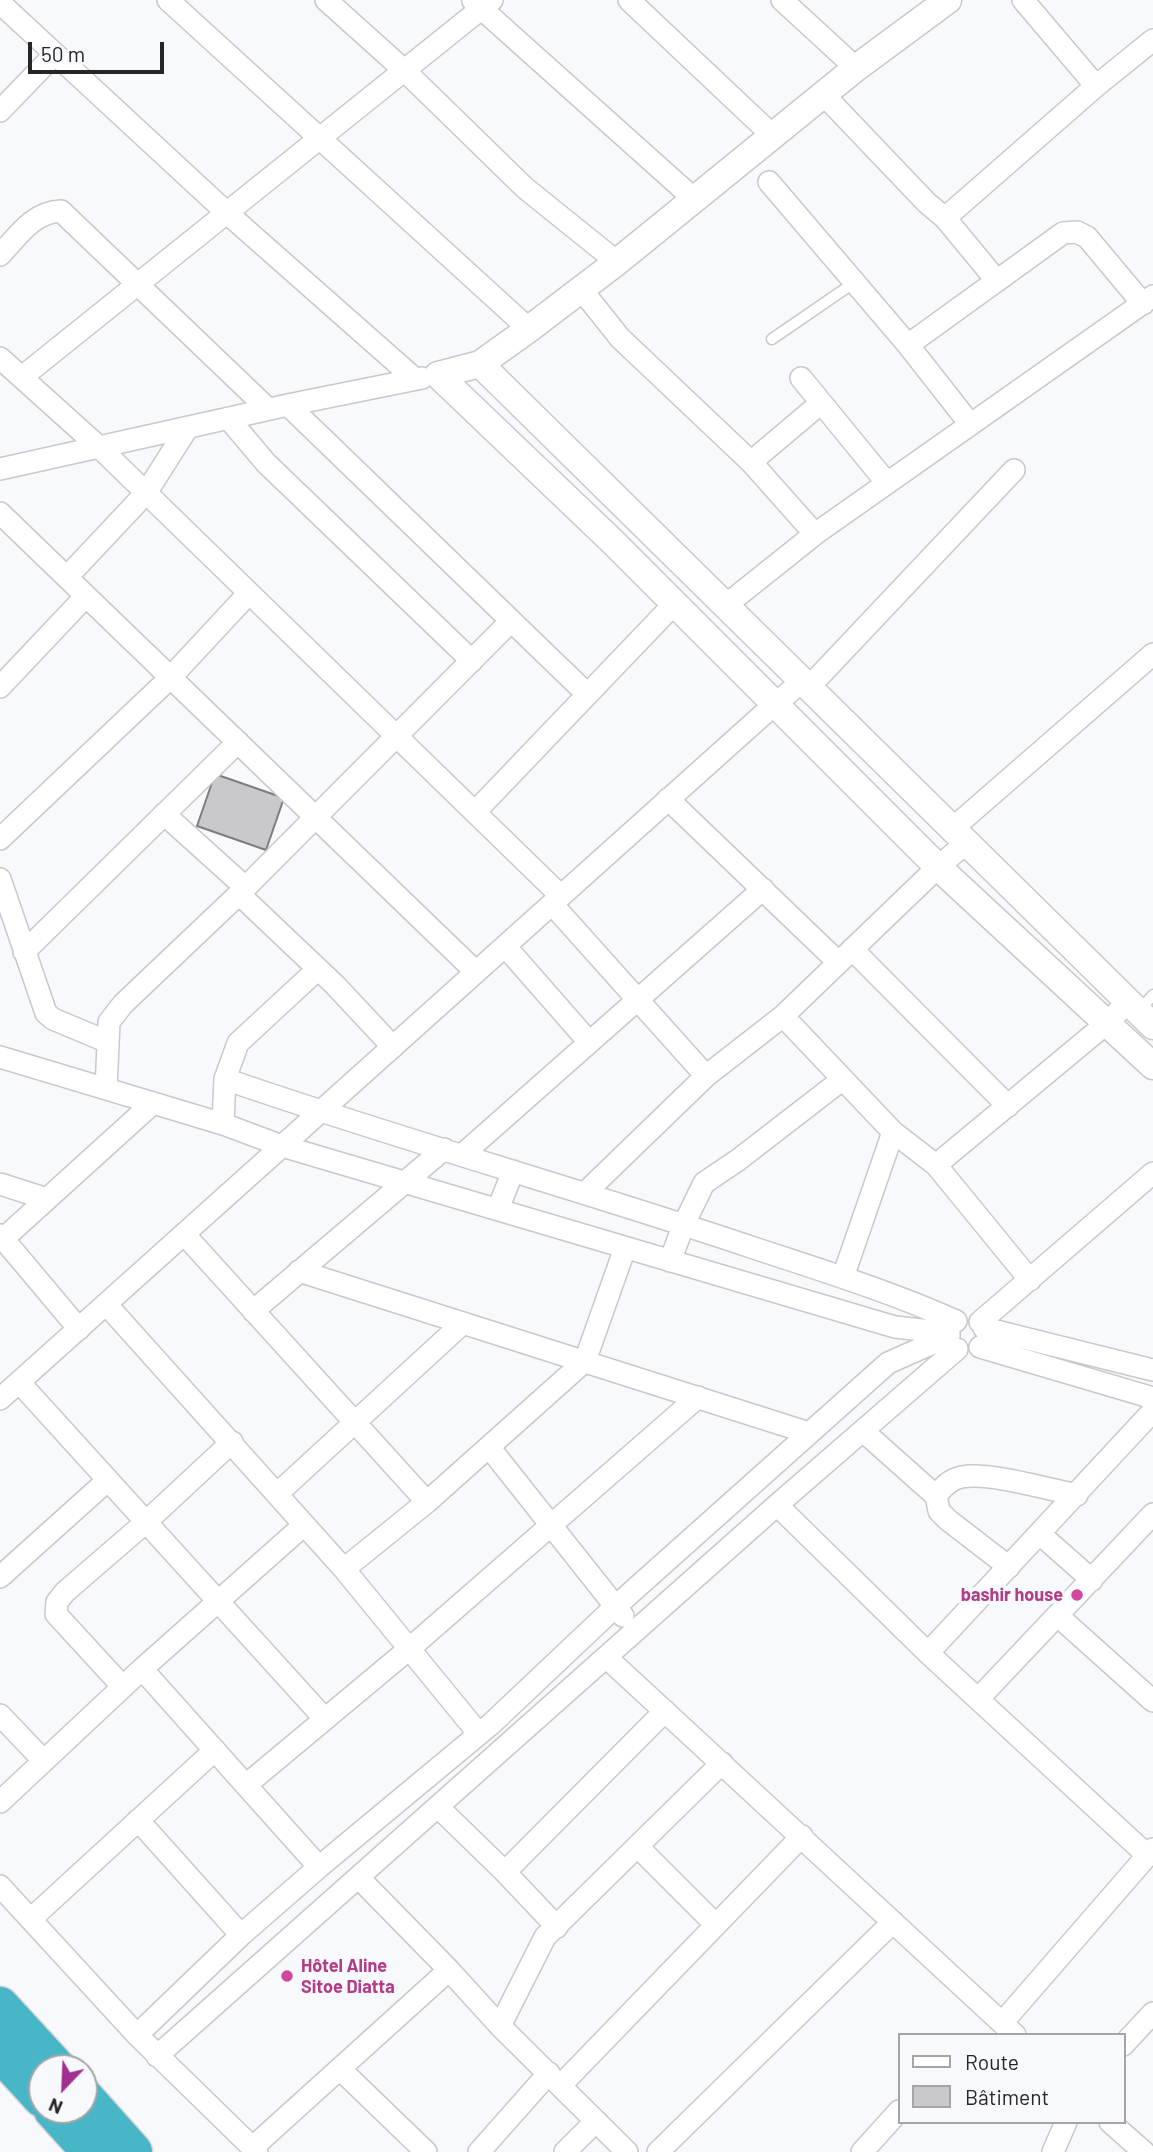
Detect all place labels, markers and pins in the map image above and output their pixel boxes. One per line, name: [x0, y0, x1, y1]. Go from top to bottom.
place label: bashir house: [961, 1584, 1063, 1606]
marker: bashir house: [1069, 1587, 1085, 1603]
place label: Hôtel Aline Sitoe Diatta: [301, 1955, 395, 1997]
marker: Hôtel Aline Sitoe Diatta: [279, 1968, 295, 1984]

